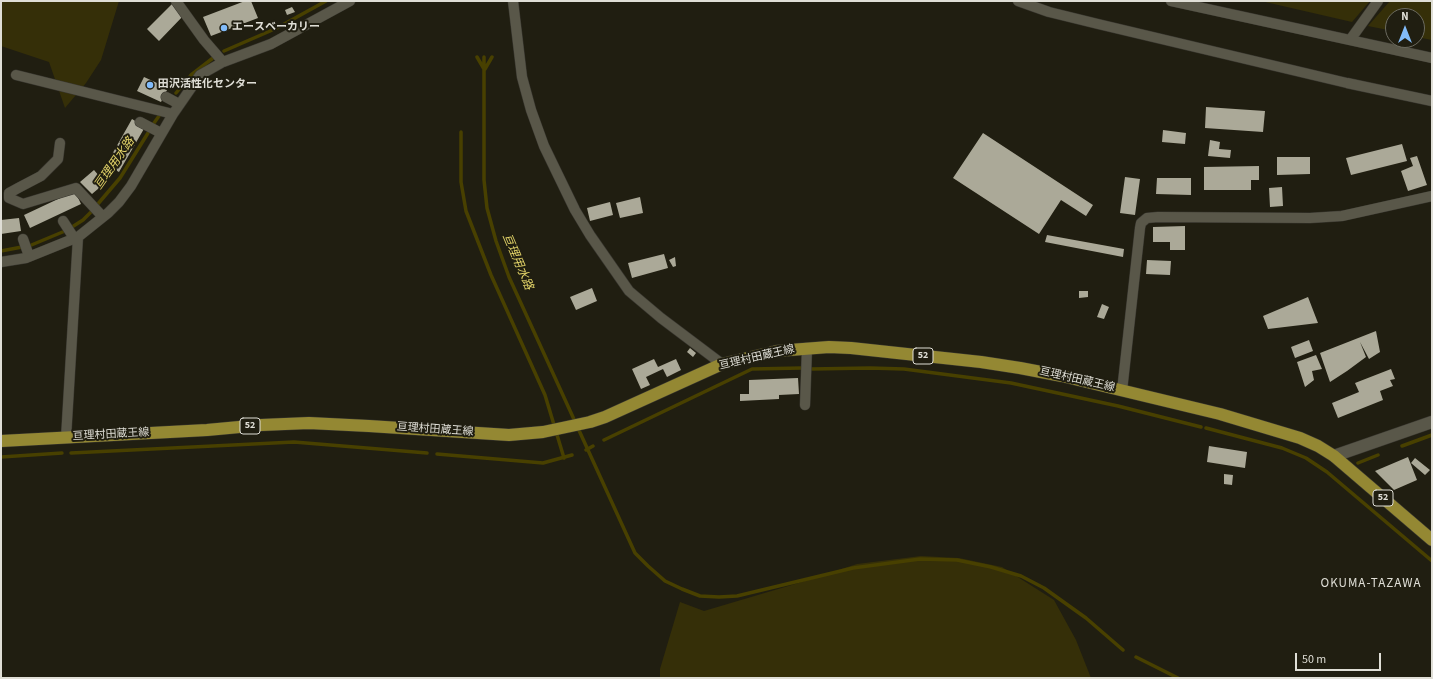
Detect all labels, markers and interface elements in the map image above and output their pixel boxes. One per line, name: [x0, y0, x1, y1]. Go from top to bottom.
north arrow: [1385, 8, 1425, 48]
text: N: [1401, 9, 1409, 24]
place label: エースベーカリー: [232, 21, 320, 35]
marker: エースベーカリー: [219, 23, 229, 33]
place label: 田沢活性化センター: [158, 78, 257, 92]
marker: 田沢活性化センター: [145, 80, 155, 90]
water label: 亘理用水路: [92, 135, 138, 193]
water label: 亘理用水路: [499, 232, 535, 292]
street label: 亘理村田蔵王線: [718, 343, 796, 373]
road number: 52: [913, 348, 933, 364]
street label: 亘理村田蔵王線: [1038, 365, 1116, 395]
road number: 52: [240, 418, 260, 434]
street label: 亘理村田蔵王線: [396, 421, 474, 439]
street label: 亘理村田蔵王線: [72, 426, 150, 444]
road number: 52: [1373, 490, 1393, 506]
district label: OKUMA-TAZAWA: [1321, 576, 1421, 592]
scale bar: [1297, 645, 1383, 671]
text: 50 m: [1302, 651, 1326, 668]

